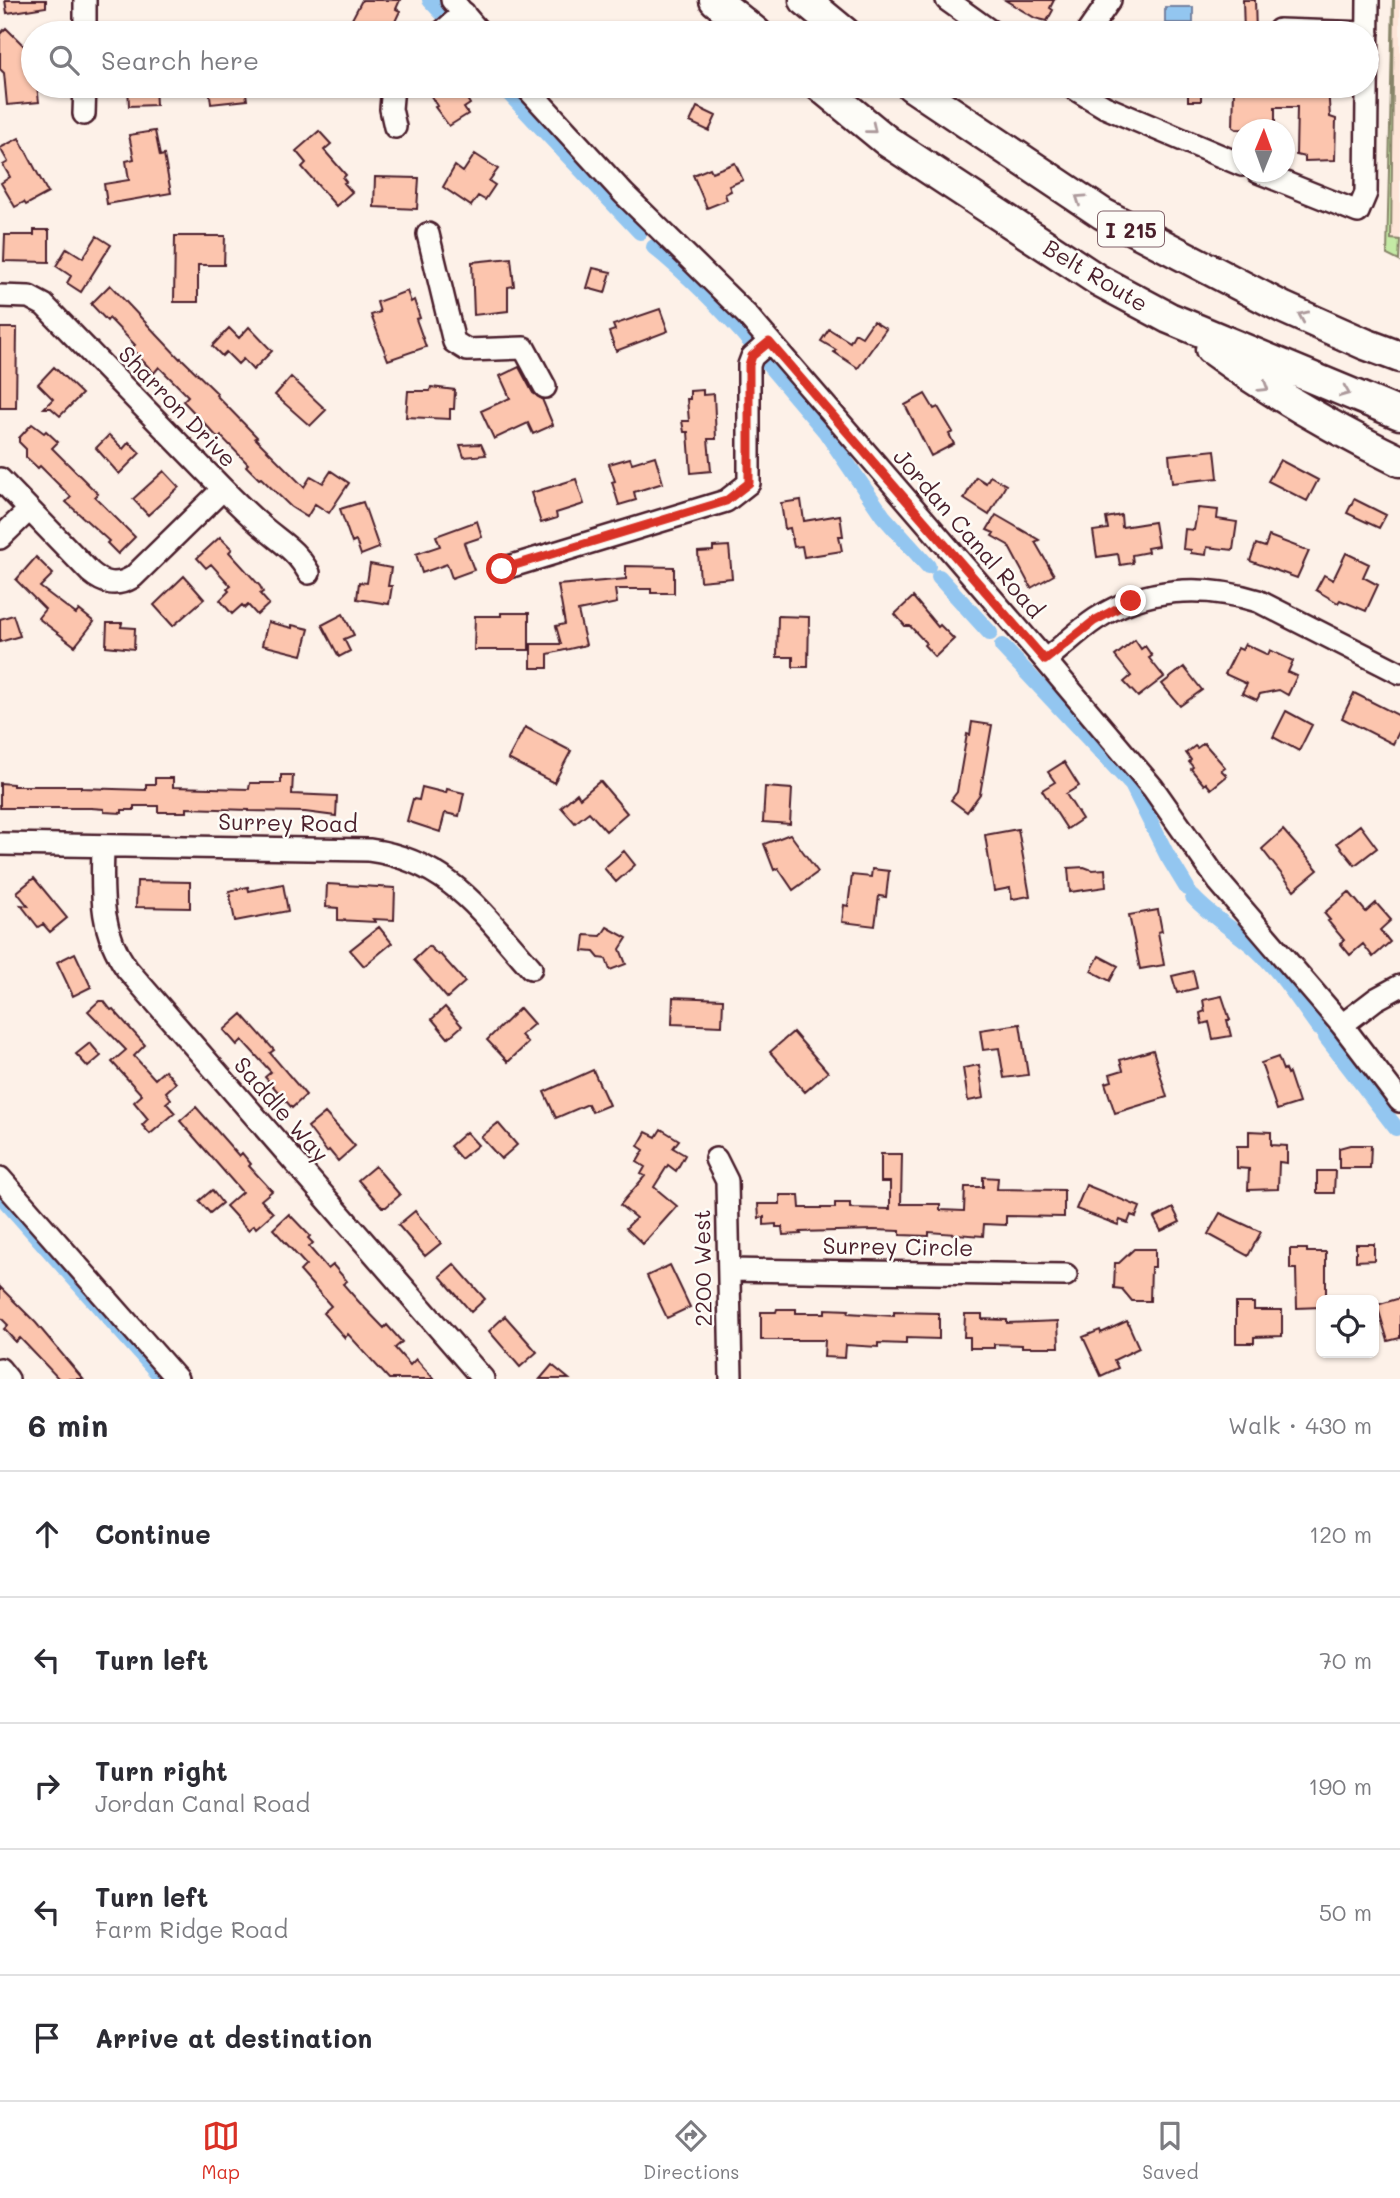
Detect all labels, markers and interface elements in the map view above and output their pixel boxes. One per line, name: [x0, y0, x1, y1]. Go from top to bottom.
search box: [21, 21, 1379, 98]
icon: search: [45, 41, 83, 79]
text: Search here: [101, 43, 259, 77]
north arrow: [1232, 119, 1295, 182]
one-way arrow: [864, 121, 877, 133]
one-way arrow: [1075, 195, 1088, 207]
road number: I 215: [1098, 212, 1164, 246]
street label: Belt Route: [1038, 232, 1154, 318]
one-way arrow: [1298, 310, 1310, 324]
street label: Sharron Drive: [112, 339, 244, 473]
one-way arrow: [1256, 378, 1269, 391]
one-way arrow: [1338, 383, 1350, 397]
street label: Jordan Canal Road: [887, 442, 1051, 624]
route start: [486, 553, 517, 584]
route end: [1115, 585, 1146, 616]
street label: Surrey Road: [218, 806, 358, 838]
street label: Saddle Way: [228, 1050, 336, 1168]
street label: 2200 West: [686, 1209, 718, 1327]
street label: Surrey Circle: [822, 1230, 974, 1262]
map controls: [1316, 1295, 1379, 1358]
button: locate: [1316, 1295, 1379, 1358]
text: 6 min: [28, 1405, 108, 1445]
text: Walk · 430 m: [1228, 1410, 1372, 1440]
icon: ahead: [28, 1515, 66, 1553]
text: Continue: [95, 1517, 211, 1551]
text: 120 m: [1309, 1519, 1372, 1549]
icon: left: [28, 1641, 66, 1679]
text: Turn left: [95, 1643, 208, 1677]
text: 70 m: [1319, 1645, 1372, 1675]
text: Turn right: [95, 1754, 228, 1788]
icon: right: [28, 1767, 66, 1805]
text: 190 m: [1308, 1771, 1372, 1801]
text: Jordan Canal Road: [95, 1788, 310, 1818]
text: Turn left: [95, 1880, 208, 1914]
icon: left: [28, 1893, 66, 1931]
text: 50 m: [1319, 1897, 1372, 1927]
text: Farm Ridge Road: [95, 1914, 288, 1944]
icon: arrive: [28, 2019, 66, 2057]
text: Arrive at destination: [95, 2021, 372, 2055]
tab: Map: [201, 2117, 240, 2184]
tab: Directions: [643, 2117, 739, 2184]
tab: Saved: [1142, 2117, 1199, 2184]

